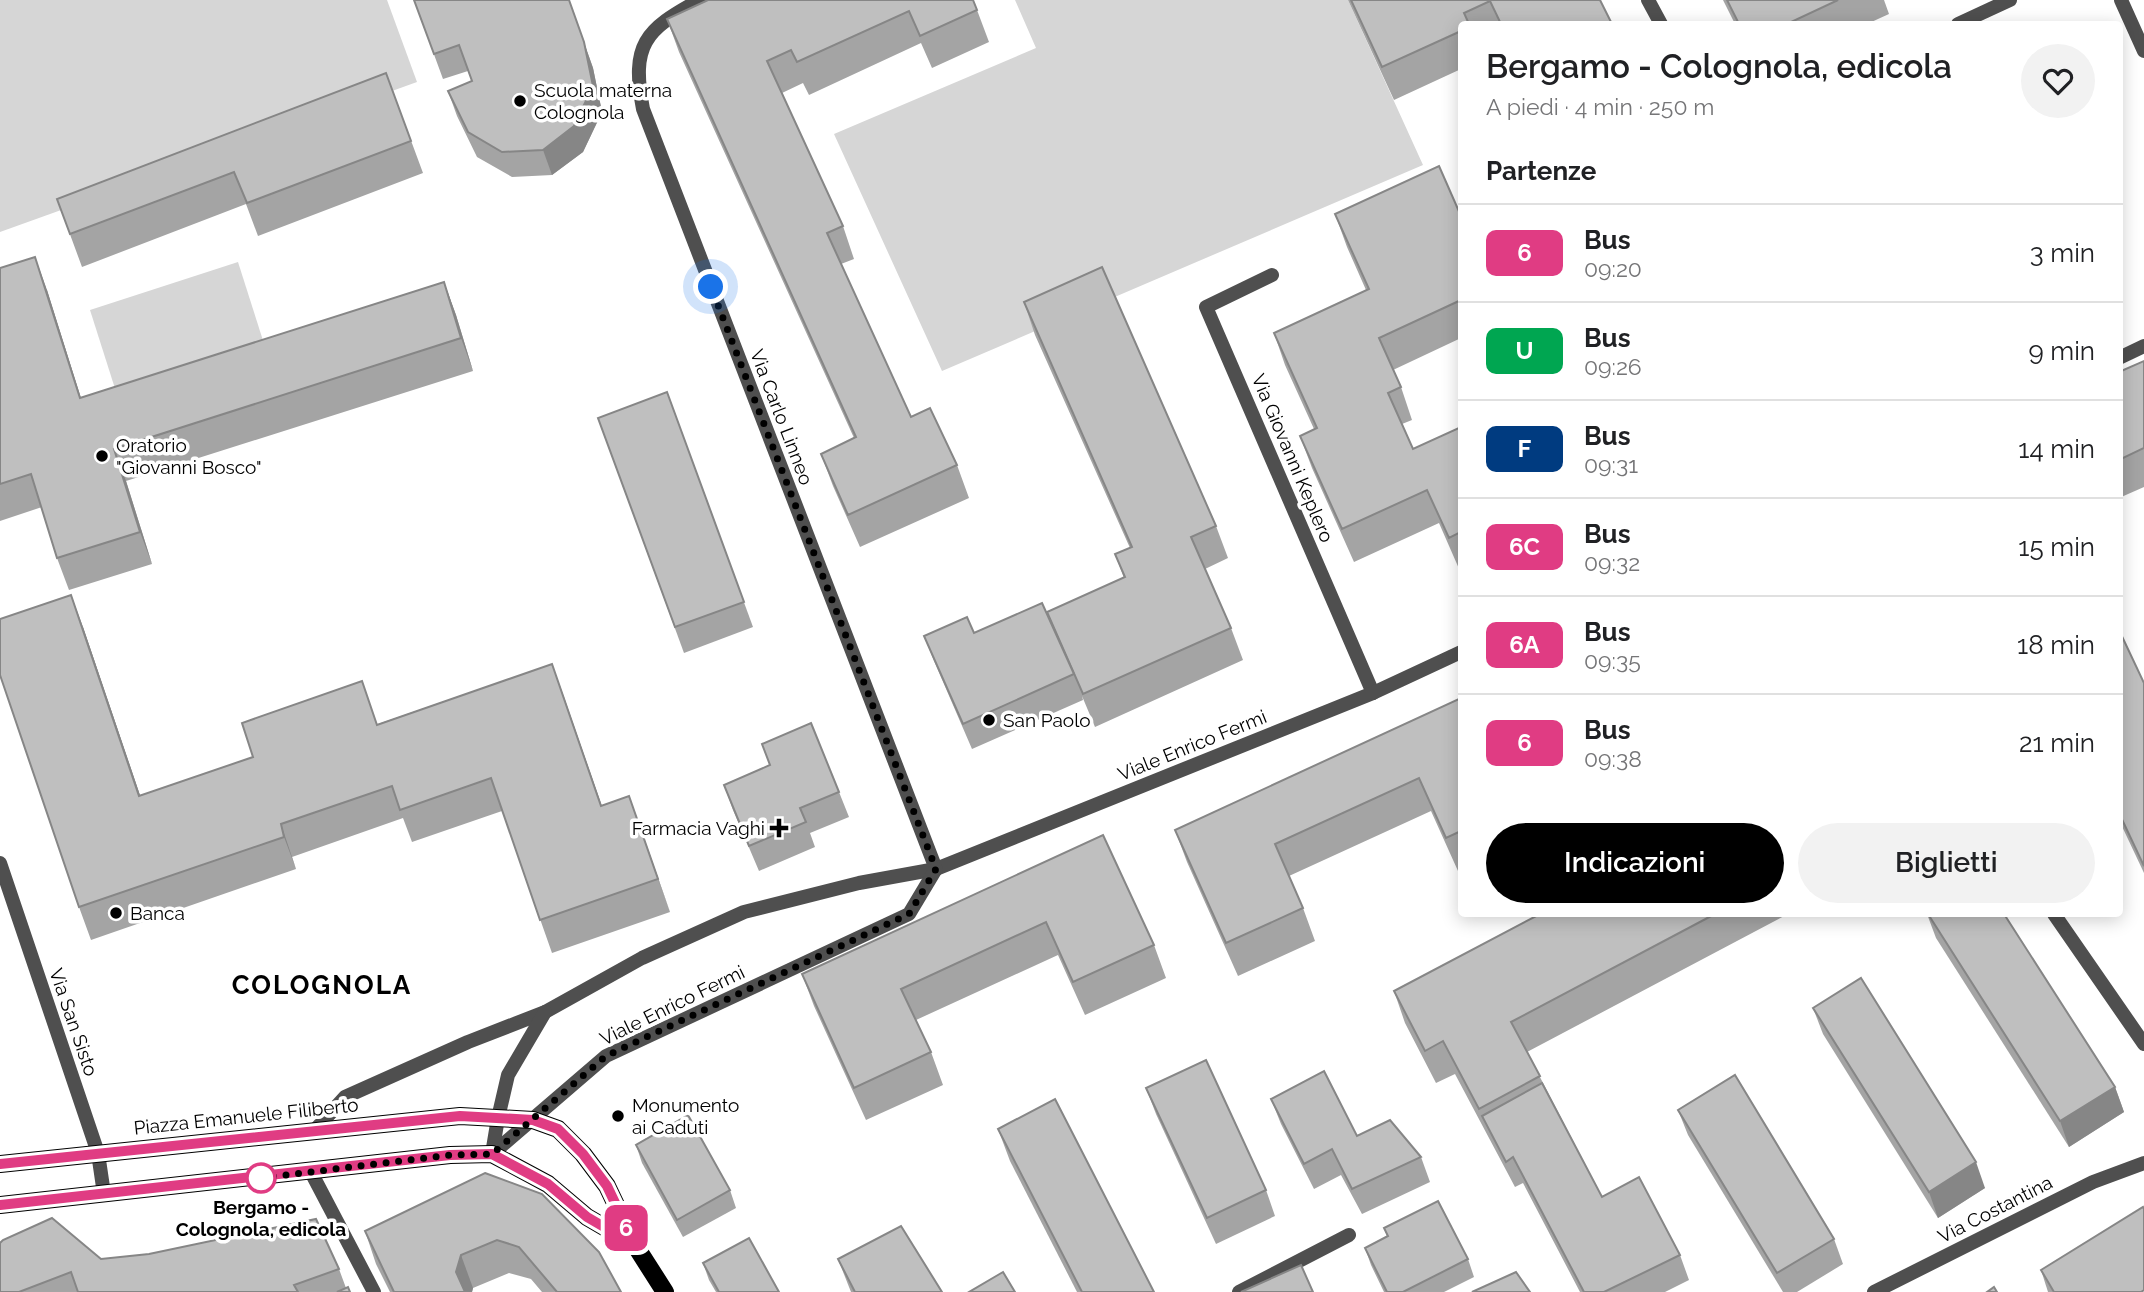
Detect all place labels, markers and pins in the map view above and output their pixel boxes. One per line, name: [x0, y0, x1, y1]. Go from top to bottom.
place label: Scuola materna Colognola: [534, 79, 672, 123]
marker: Scuola materna Colognola: [512, 93, 528, 109]
place label: Oratorio "Giovanni Bosco": [116, 434, 262, 478]
marker: Oratorio "Giovanni Bosco": [94, 448, 110, 464]
place label: San Paolo: [1003, 709, 1091, 731]
marker: San Paolo: [981, 712, 997, 728]
place label: Farmacia Vaghi: [632, 817, 765, 839]
marker: Farmacia Vaghi: [771, 820, 787, 836]
place label: Banca: [130, 902, 185, 924]
marker: Banca: [108, 905, 124, 921]
place label: Monumento ai Caduti: [632, 1094, 739, 1138]
marker: Monumento ai Caduti: [610, 1108, 626, 1124]
marker: Bergamo - Colognola, edicola: [246, 1163, 276, 1193]
place label: Bergamo - Colognola, edicola: [176, 1196, 346, 1240]

